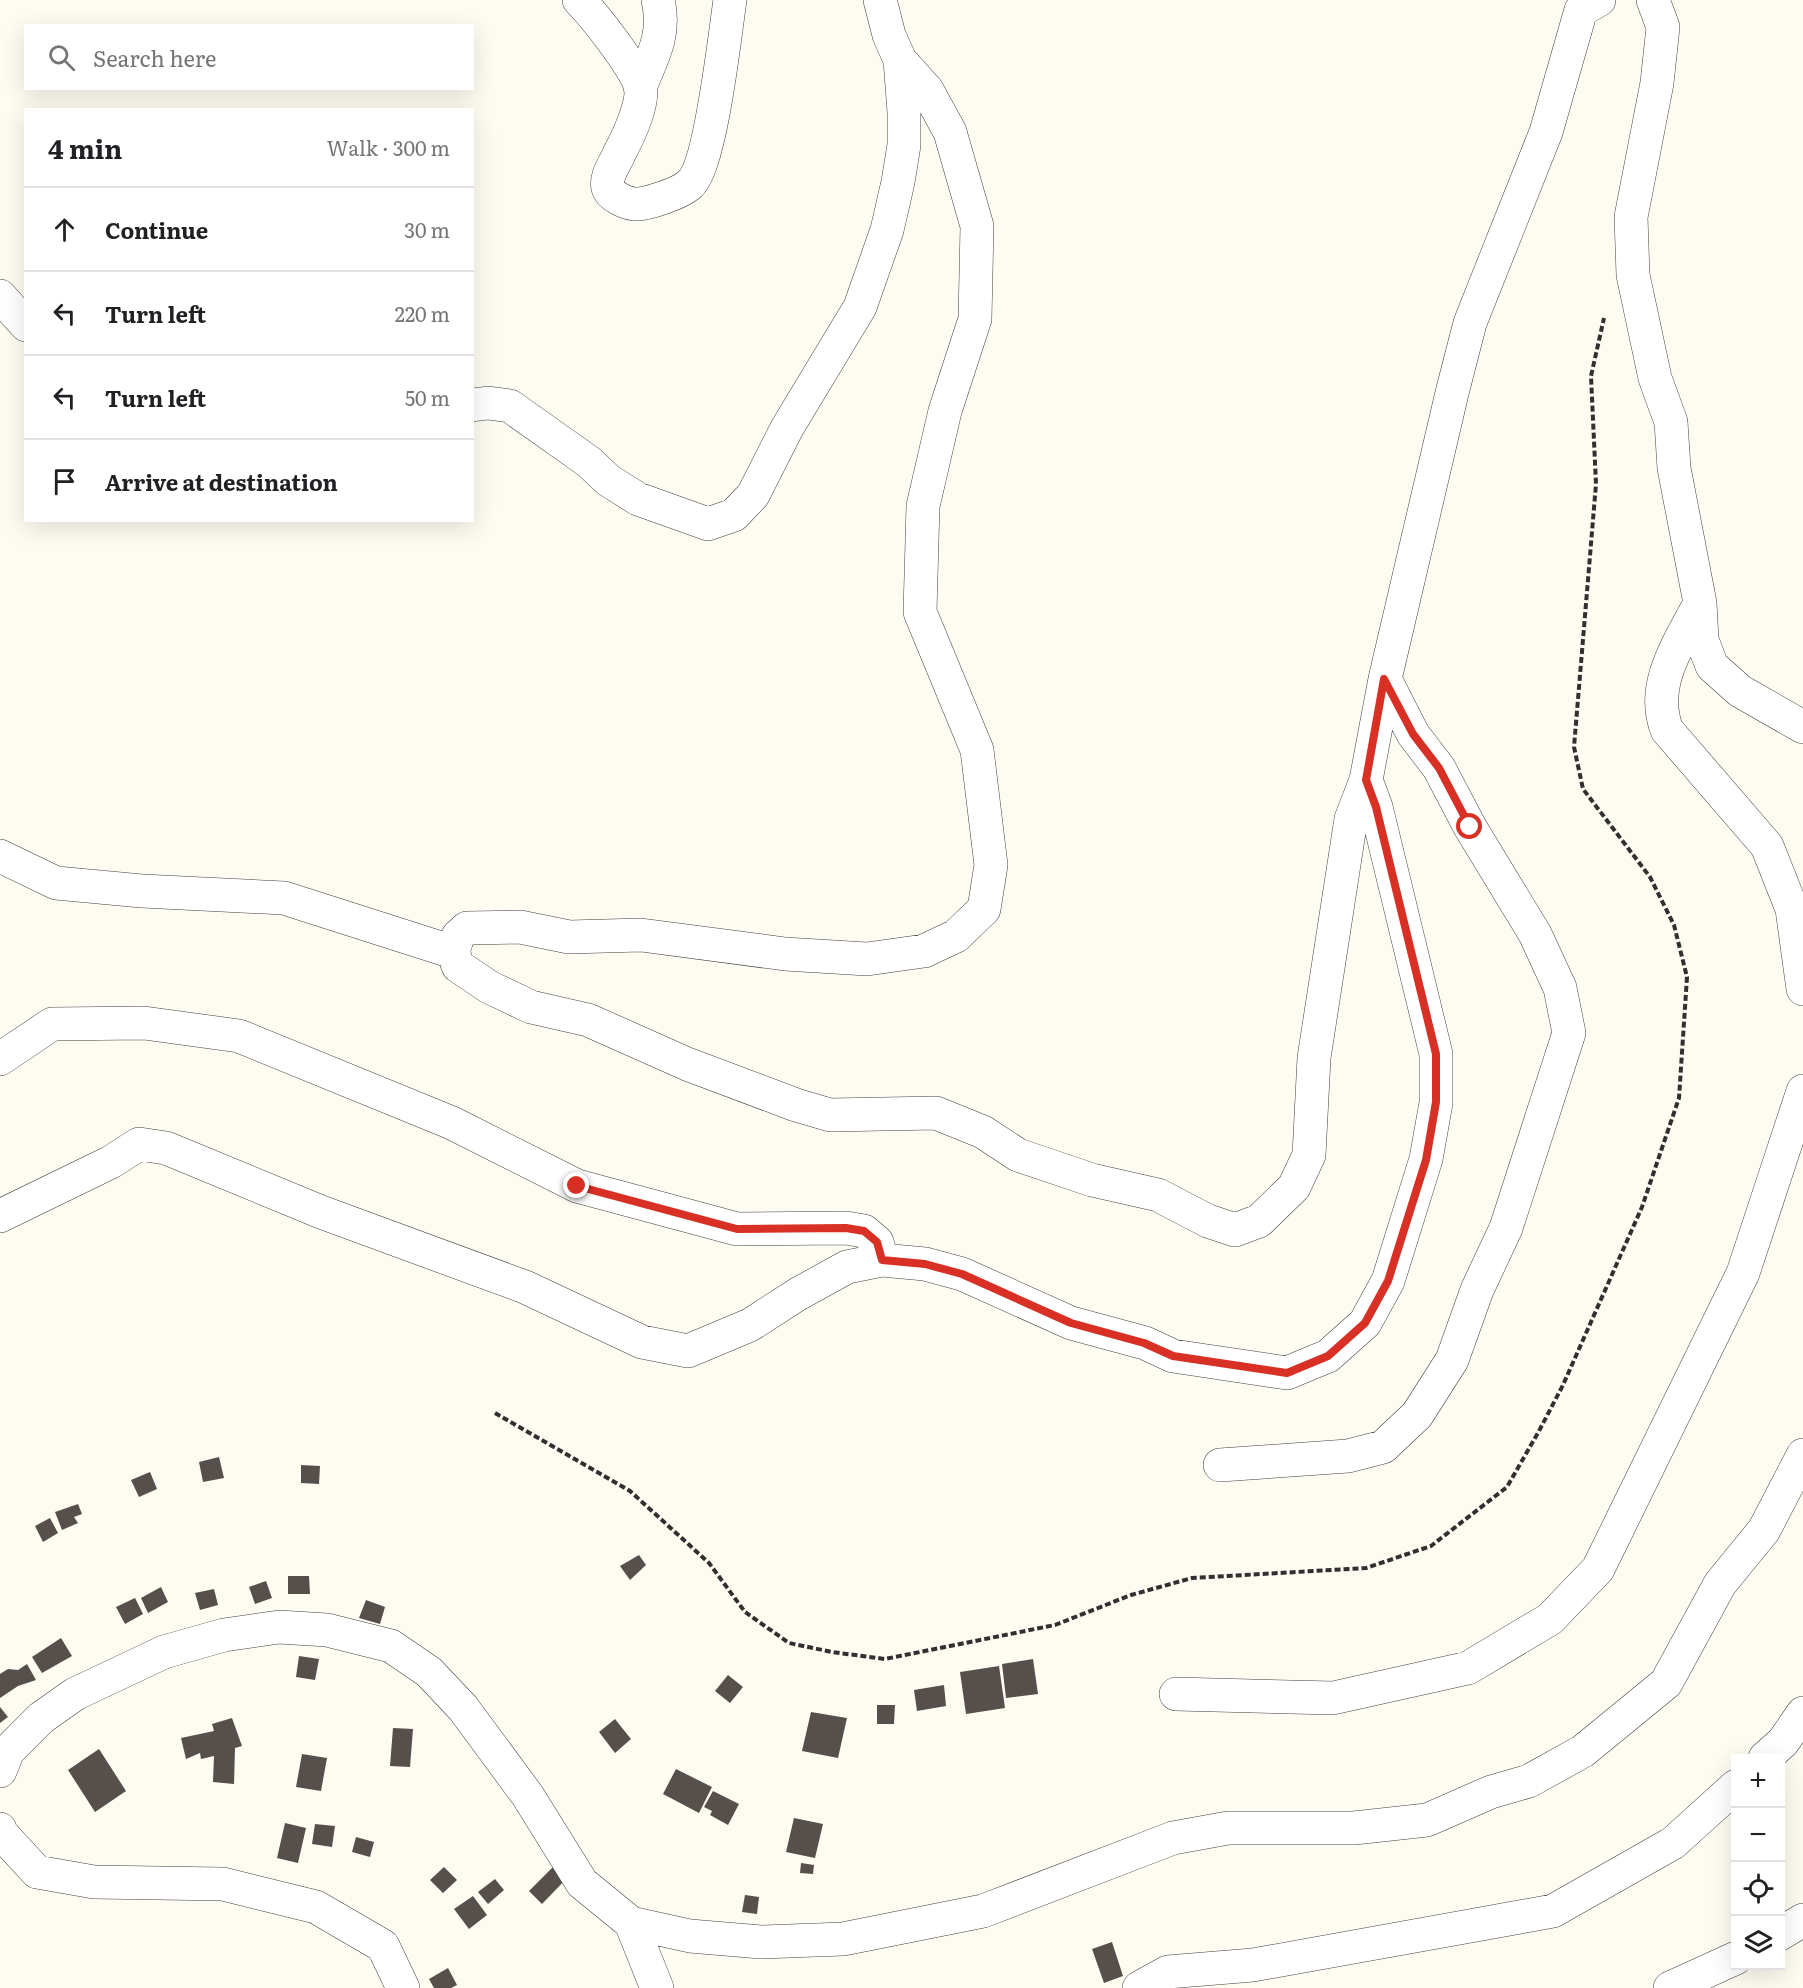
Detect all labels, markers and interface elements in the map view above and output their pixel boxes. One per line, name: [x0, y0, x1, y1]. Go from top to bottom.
search box: [24, 24, 474, 90]
icon: search: [45, 41, 78, 74]
text: Search here: [93, 41, 216, 74]
text: 4 min: [48, 128, 122, 167]
text: Walk · 300 m: [327, 132, 450, 162]
icon: ahead: [48, 213, 81, 246]
text: Continue: [105, 213, 208, 246]
text: 30 m: [404, 214, 450, 244]
icon: left: [48, 297, 81, 330]
text: Turn left: [105, 297, 206, 330]
text: 220 m: [395, 298, 450, 328]
icon: left: [48, 381, 81, 414]
text: Turn left: [105, 381, 206, 414]
text: 50 m: [405, 382, 450, 412]
icon: arrive: [48, 465, 81, 498]
text: Arrive at destination: [105, 465, 338, 498]
route start: [1456, 813, 1482, 839]
route end: [563, 1172, 589, 1198]
map controls: [1731, 1754, 1785, 1970]
button: +: [1731, 1754, 1785, 1808]
button: −: [1731, 1808, 1785, 1862]
button: locate: [1731, 1862, 1785, 1916]
button: layers: [1731, 1916, 1785, 1970]

